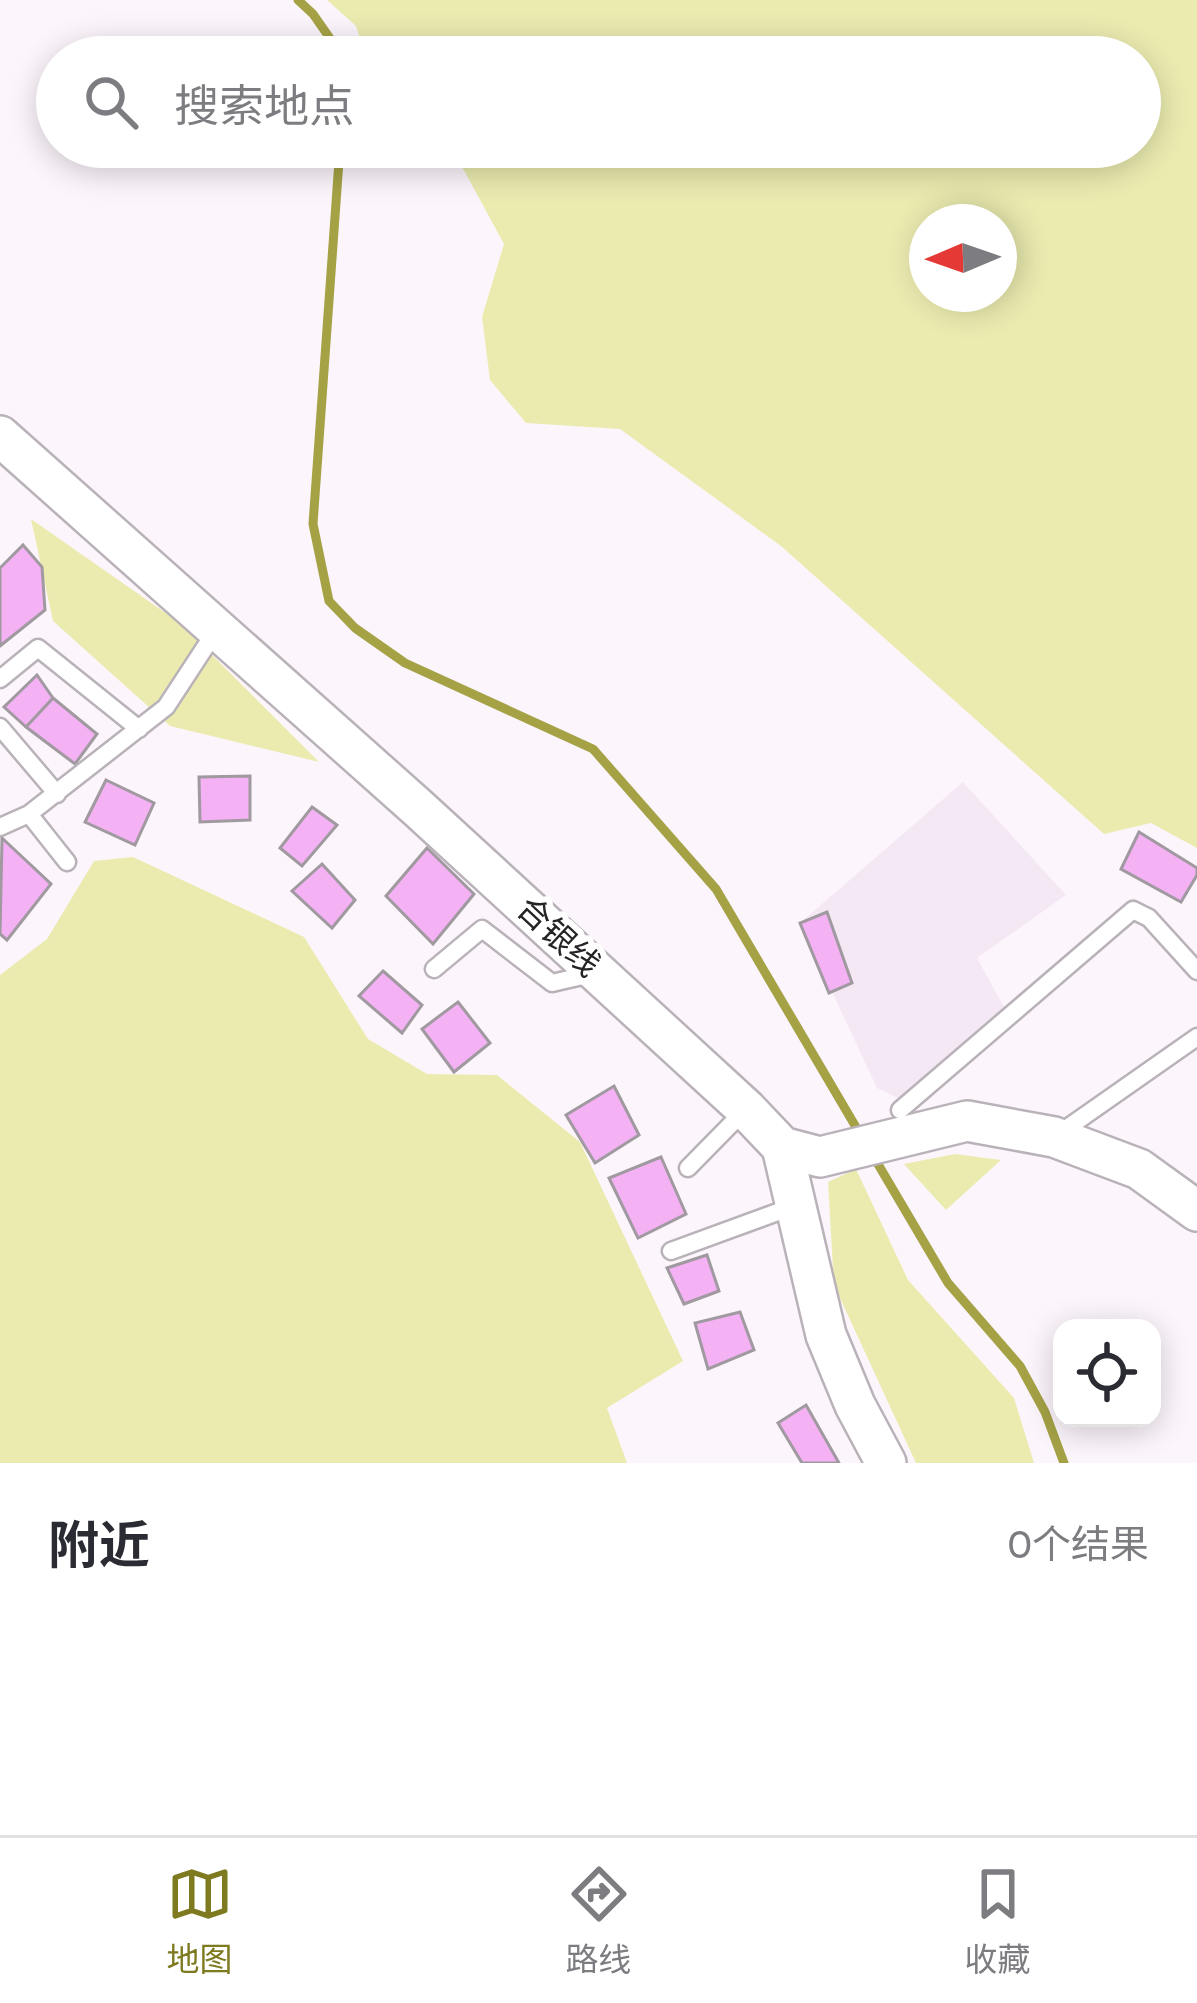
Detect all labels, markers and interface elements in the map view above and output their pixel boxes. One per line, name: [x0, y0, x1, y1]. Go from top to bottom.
search box: [36, 36, 1161, 168]
icon: search: [78, 69, 144, 135]
text: 搜索地点: [174, 81, 354, 135]
north arrow: [909, 204, 1017, 312]
street label: 合银线: [508, 889, 608, 985]
map controls: [1053, 1319, 1161, 1427]
button: locate: [1053, 1319, 1161, 1427]
text: 附近: [48, 1516, 150, 1578]
text: 0个结果: [1008, 1522, 1149, 1569]
tab: 地图: [167, 1861, 233, 1981]
tab: 路线: [566, 1861, 632, 1981]
tab: 收藏: [965, 1861, 1031, 1981]

